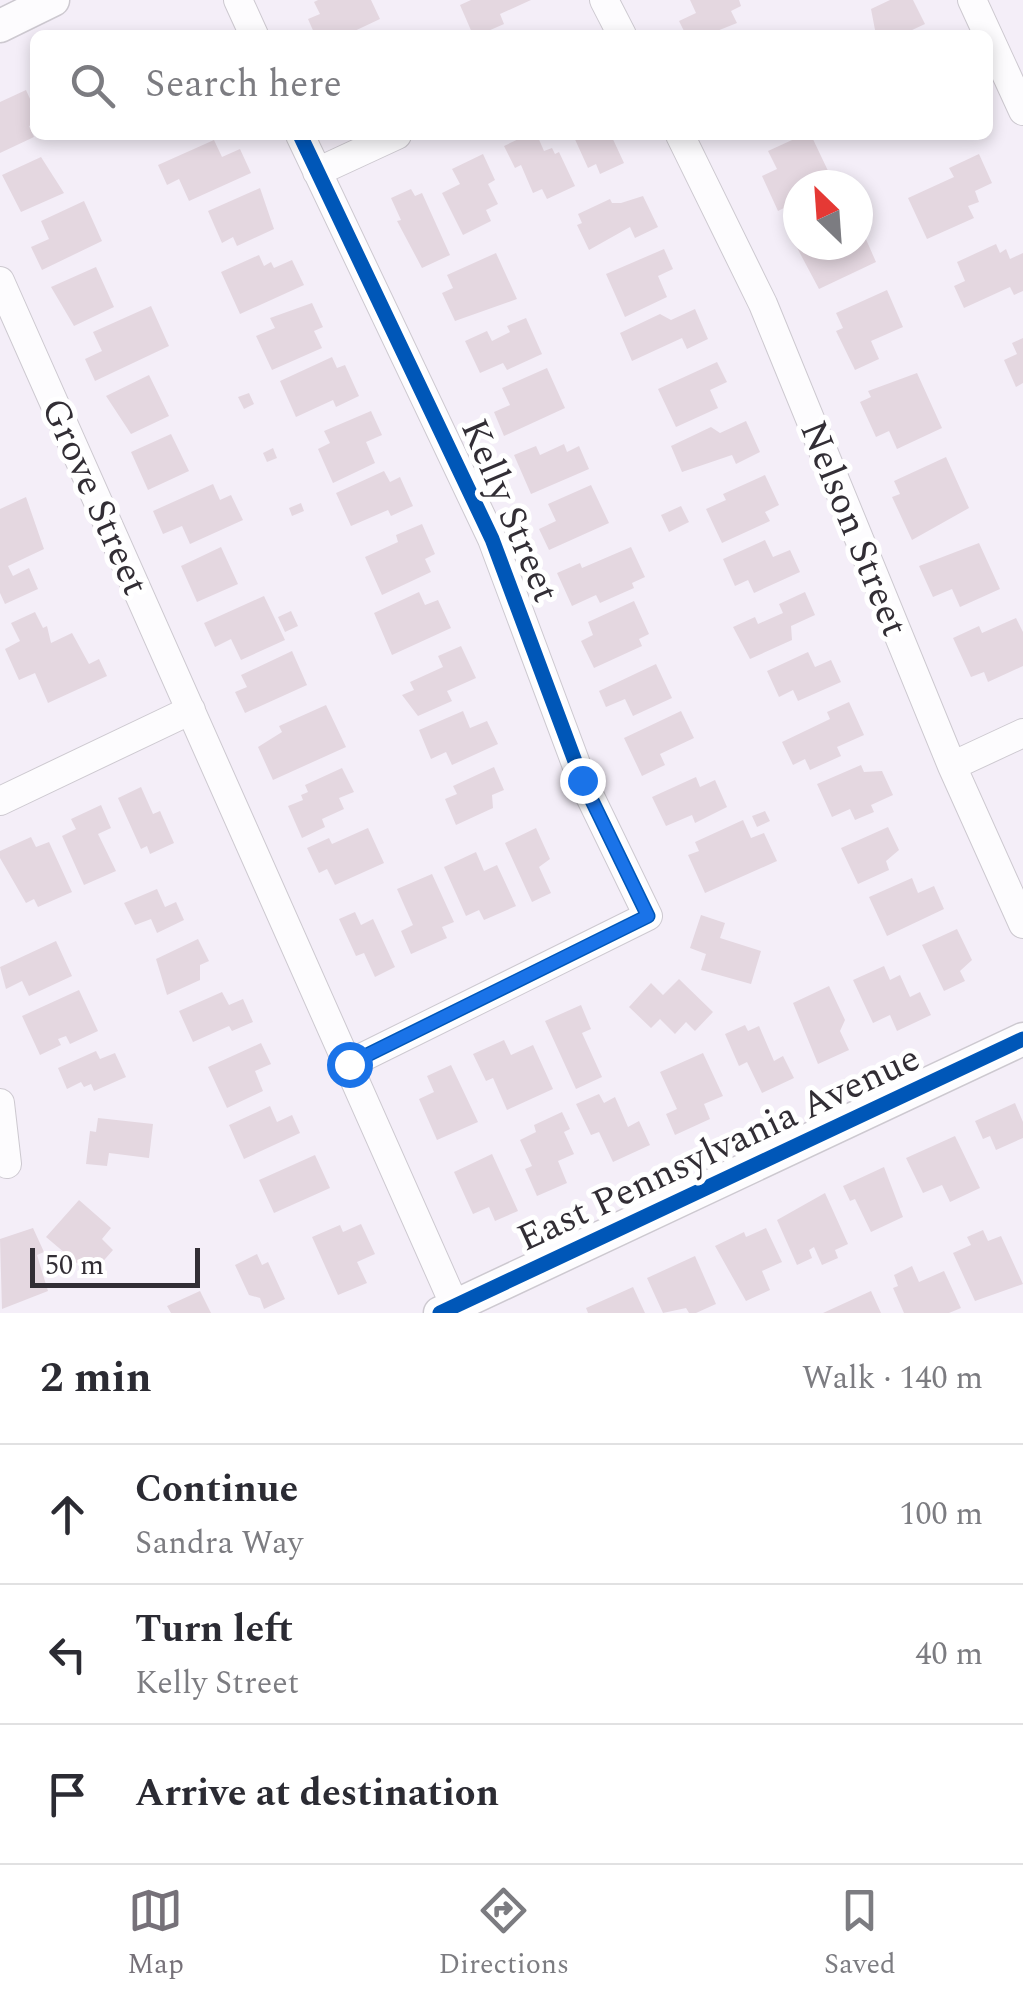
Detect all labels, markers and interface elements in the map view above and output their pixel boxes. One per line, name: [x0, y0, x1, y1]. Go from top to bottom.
search box: [30, 30, 993, 140]
text: Search here: [145, 56, 342, 114]
icon: search: [65, 58, 120, 113]
north arrow: [783, 170, 873, 260]
street label: Grove Street: [25, 389, 164, 605]
street label: Kelly Street: [444, 410, 574, 612]
street label: Nelson Street: [784, 412, 923, 645]
route end: [560, 758, 606, 804]
street label: East Pennsylvania Avenue: [508, 1030, 930, 1268]
route start: [327, 1042, 373, 1088]
scale bar: [30, 1243, 200, 1288]
text: 50 m: [45, 1244, 104, 1287]
text: 2 min: [40, 1347, 152, 1410]
text: Walk · 140 m: [802, 1354, 983, 1403]
text: Continue: [135, 1461, 298, 1519]
icon: ahead: [40, 1487, 95, 1542]
text: 100 m: [899, 1490, 983, 1539]
text: Sandra Way: [135, 1519, 303, 1568]
text: Turn left: [135, 1601, 293, 1659]
icon: left: [40, 1627, 95, 1682]
text: 40 m: [915, 1630, 983, 1679]
text: Kelly Street: [135, 1659, 299, 1708]
text: Arrive at destination: [135, 1765, 499, 1823]
icon: arrive: [40, 1767, 95, 1822]
tab: Map: [127, 1883, 184, 1986]
tab: Directions: [438, 1883, 569, 1986]
tab: Saved: [824, 1883, 896, 1986]

